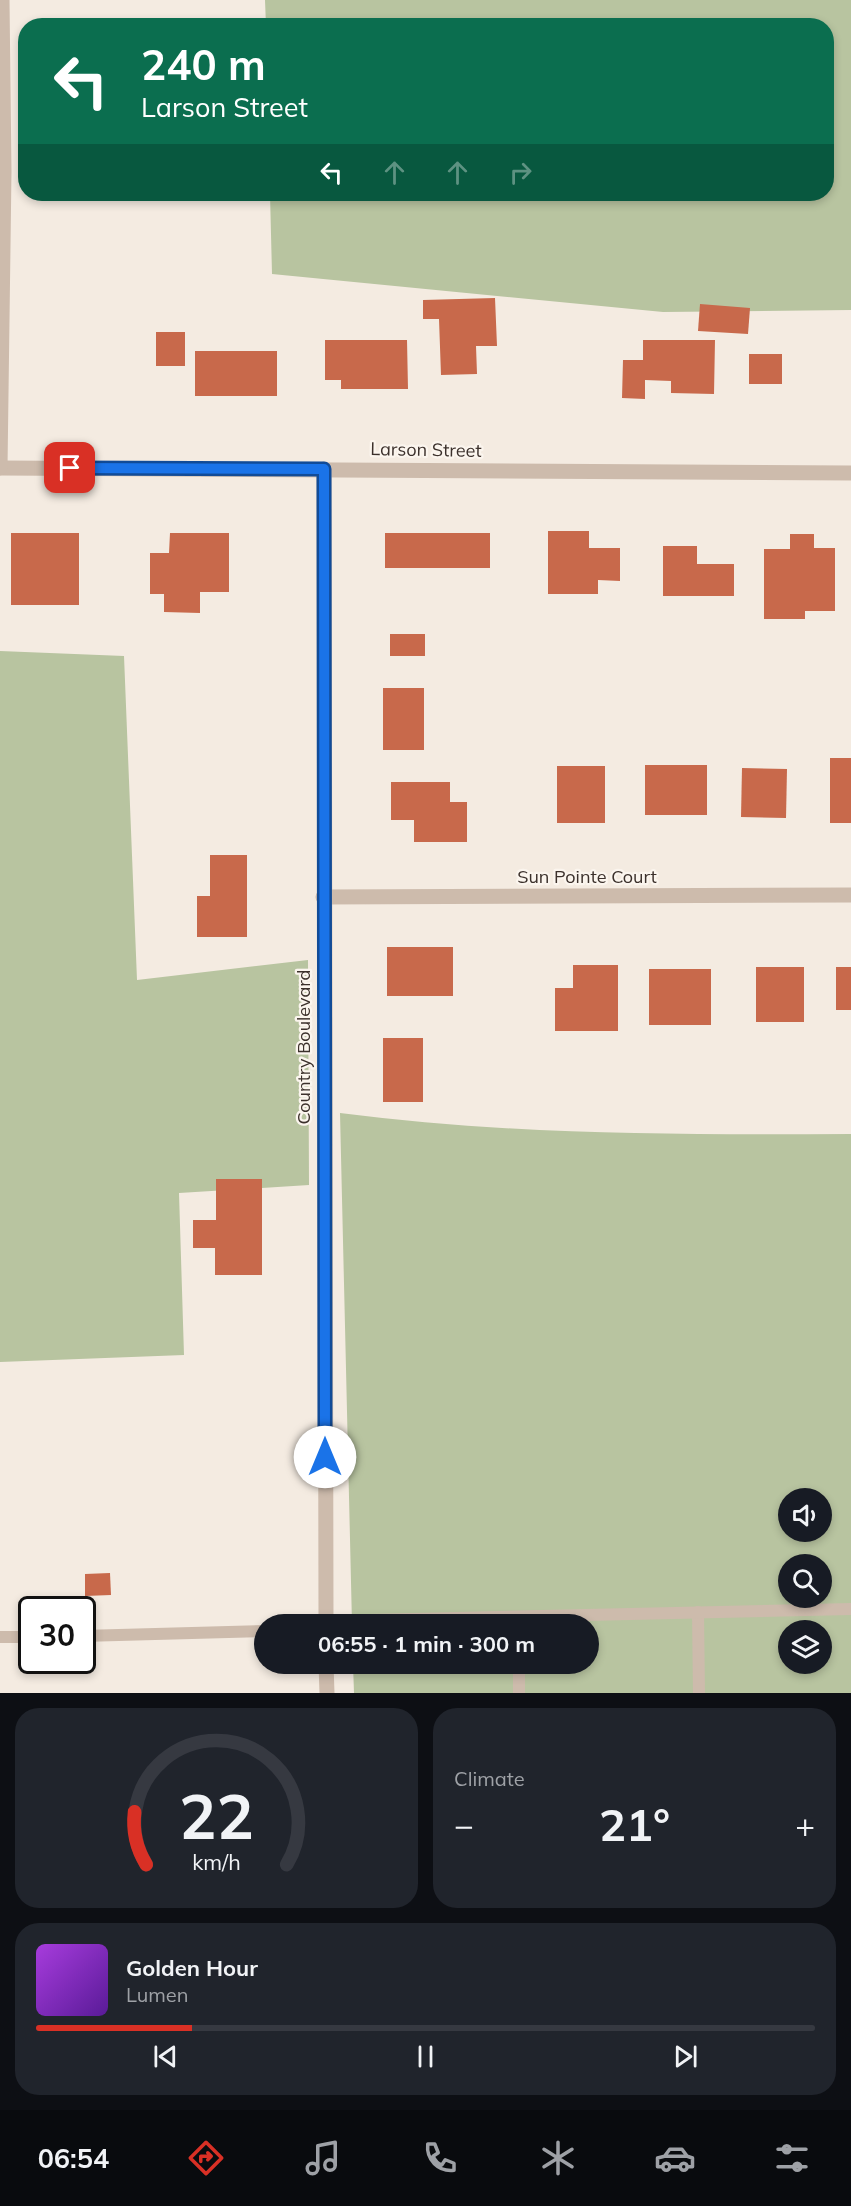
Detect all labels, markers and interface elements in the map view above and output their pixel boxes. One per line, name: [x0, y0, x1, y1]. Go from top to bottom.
text: 240 m: [141, 38, 266, 91]
icon: left: [42, 42, 120, 120]
text: Larson Street: [141, 90, 308, 124]
icon: left: [315, 156, 348, 189]
icon: ahead: [378, 156, 411, 189]
icon: ahead: [441, 156, 474, 189]
icon: right: [504, 156, 537, 189]
street label: Larson Street: [370, 437, 482, 462]
pin: [44, 442, 95, 493]
icon: arrive: [53, 451, 86, 484]
street label: Sun Pointe Court: [517, 865, 657, 888]
street label: Country Boulevard: [292, 970, 315, 1124]
position arrow: [293, 1425, 357, 1489]
map controls: [778, 1488, 832, 1674]
button: sound: [778, 1488, 832, 1542]
button: search: [778, 1554, 832, 1608]
speed limit sign: 30: [18, 1596, 96, 1674]
button: layers: [778, 1620, 832, 1674]
text: 06:55 · 1 min · 300 m: [318, 1630, 535, 1658]
text: Climate: [454, 1766, 525, 1791]
text: 22: [179, 1776, 254, 1855]
text: 21°: [599, 1796, 670, 1852]
text: −: [454, 1804, 474, 1845]
text: +: [795, 1804, 815, 1845]
text: km/h: [192, 1848, 241, 1875]
text: Golden Hour: [126, 1954, 258, 1982]
text: Lumen: [126, 1982, 188, 2007]
icon: previous: [149, 2040, 182, 2073]
icon: pause: [409, 2040, 442, 2073]
icon: next: [669, 2040, 702, 2073]
icon: directions: [185, 2137, 227, 2179]
icon: music: [302, 2137, 344, 2179]
icon: phone: [419, 2137, 461, 2179]
icon: climate: [537, 2137, 579, 2179]
icon: car: [654, 2137, 696, 2179]
icon: filters: [771, 2137, 813, 2179]
text: 06:54: [38, 2141, 109, 2175]

